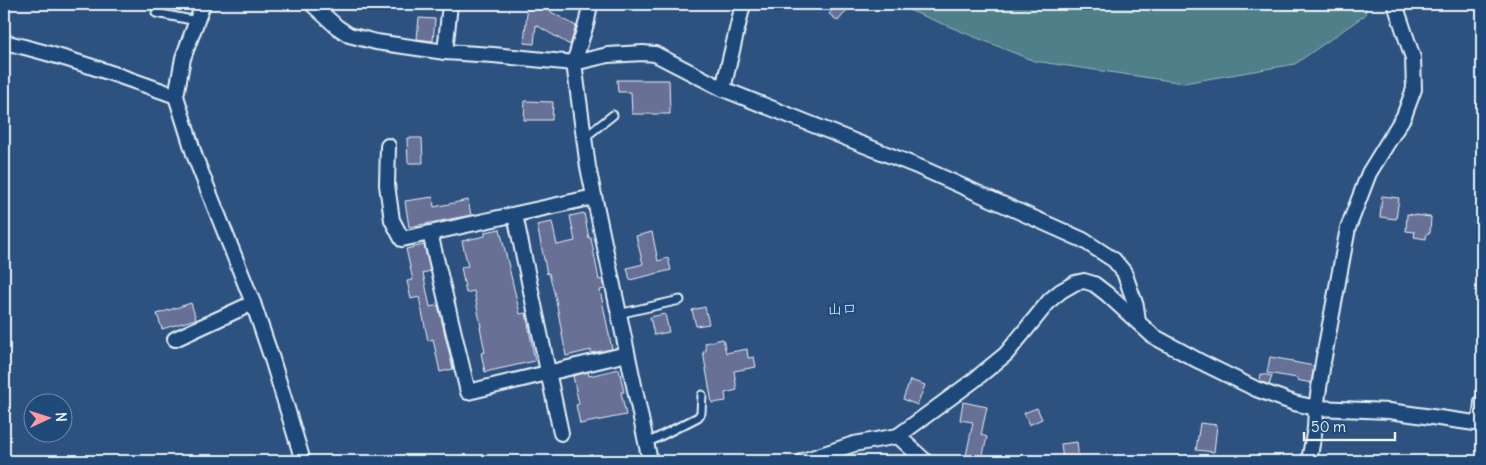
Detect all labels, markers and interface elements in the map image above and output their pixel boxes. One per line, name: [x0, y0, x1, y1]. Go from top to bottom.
district label: 山口: [827, 299, 857, 318]
north arrow: [22, 392, 72, 442]
scale bar: [1304, 410, 1395, 442]
text: N: [52, 412, 70, 423]
text: 50 m: [1311, 417, 1346, 436]

